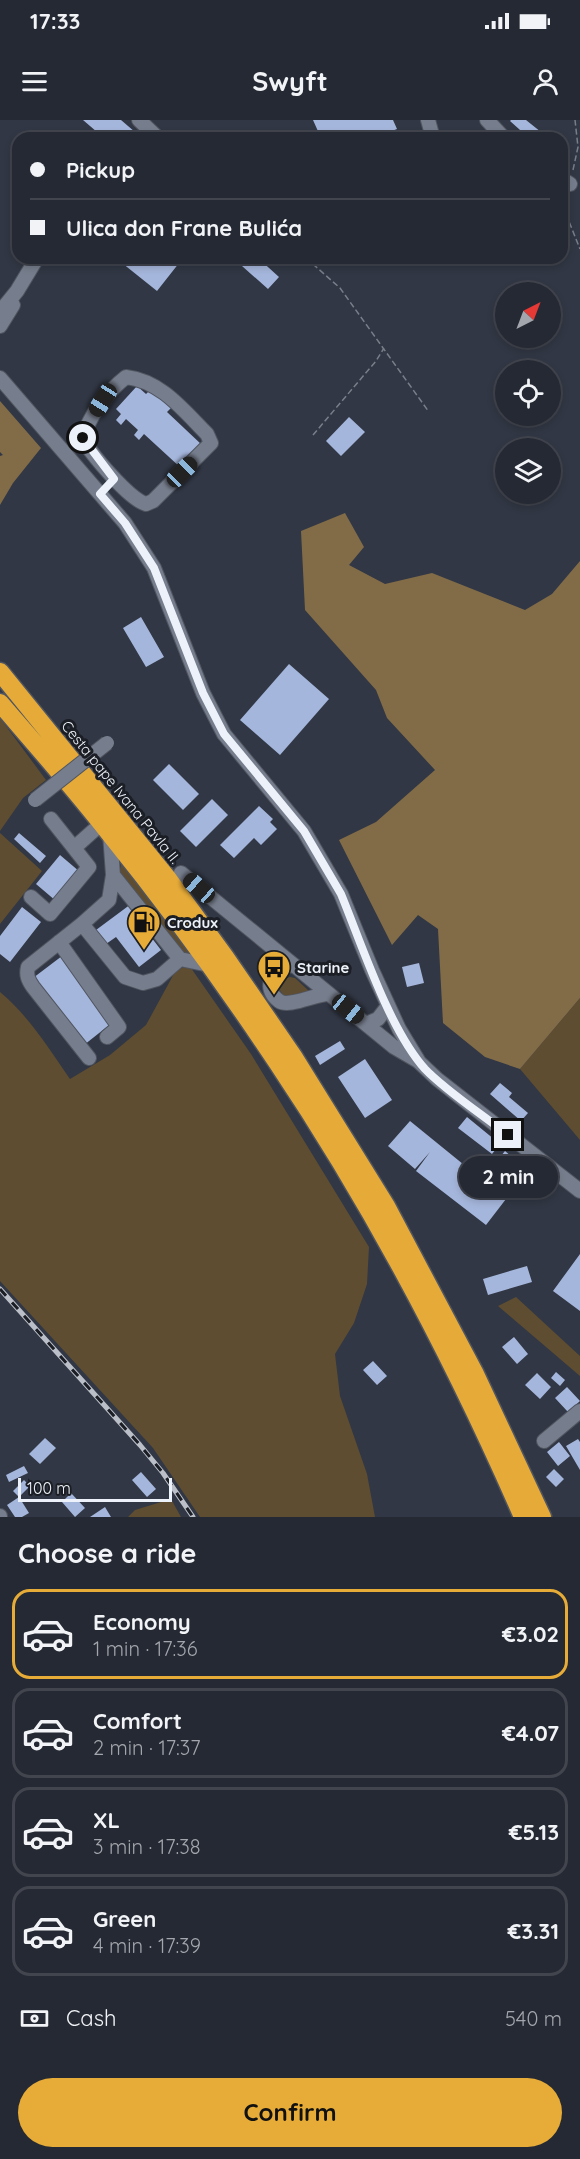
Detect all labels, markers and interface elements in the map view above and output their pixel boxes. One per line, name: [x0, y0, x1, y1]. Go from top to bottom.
text: 17:33: [30, 7, 80, 35]
text: Swyft: [252, 64, 328, 98]
icon: menu: [18, 65, 51, 98]
icon: person: [529, 65, 562, 98]
text: Pickup: [66, 156, 135, 184]
text: Ulica don Frane Bulića: [66, 214, 302, 242]
north arrow: [495, 282, 561, 348]
map controls: [495, 282, 561, 504]
button: locate: [495, 360, 561, 426]
car: [86, 380, 120, 420]
route start: [69, 424, 96, 451]
button: layers: [495, 438, 561, 504]
car: [163, 453, 201, 491]
street label: Cesta pape Ivana Pavla II.: [57, 717, 185, 867]
car: [180, 869, 218, 907]
fuel station icon: Crodux: [126, 904, 162, 951]
place label: Crodux: [167, 913, 218, 932]
bus stop icon: Starine: [256, 949, 292, 996]
place label: Starine: [297, 958, 350, 977]
car: [328, 991, 368, 1027]
route end: [494, 1121, 521, 1148]
callout: 2 min: [458, 1156, 558, 1198]
text: 2 min: [482, 1164, 535, 1189]
scale bar: [18, 1475, 172, 1502]
text: 100 m: [27, 1478, 71, 1498]
text: Choose a ride: [18, 1536, 196, 1570]
icon: car: [21, 1607, 75, 1661]
text: Economy: [93, 1608, 191, 1636]
text: €3.02: [502, 1620, 559, 1648]
text: 1 min · 17:36: [93, 1636, 197, 1661]
icon: car: [21, 1706, 75, 1760]
text: Comfort: [93, 1707, 182, 1735]
text: €4.07: [502, 1719, 559, 1747]
text: 2 min · 17:37: [93, 1735, 201, 1760]
icon: car: [21, 1805, 75, 1859]
text: XL: [93, 1806, 120, 1834]
text: €5.13: [509, 1818, 559, 1846]
text: 3 min · 17:38: [93, 1834, 201, 1859]
icon: car: [21, 1904, 75, 1958]
text: Green: [93, 1905, 156, 1933]
text: €3.31: [508, 1917, 559, 1945]
text: 4 min · 17:39: [93, 1933, 201, 1958]
icon: cash: [18, 2002, 51, 2035]
text: Cash: [66, 2004, 117, 2032]
text: 540 m: [505, 2006, 562, 2031]
button: Confirm: [18, 2078, 562, 2147]

